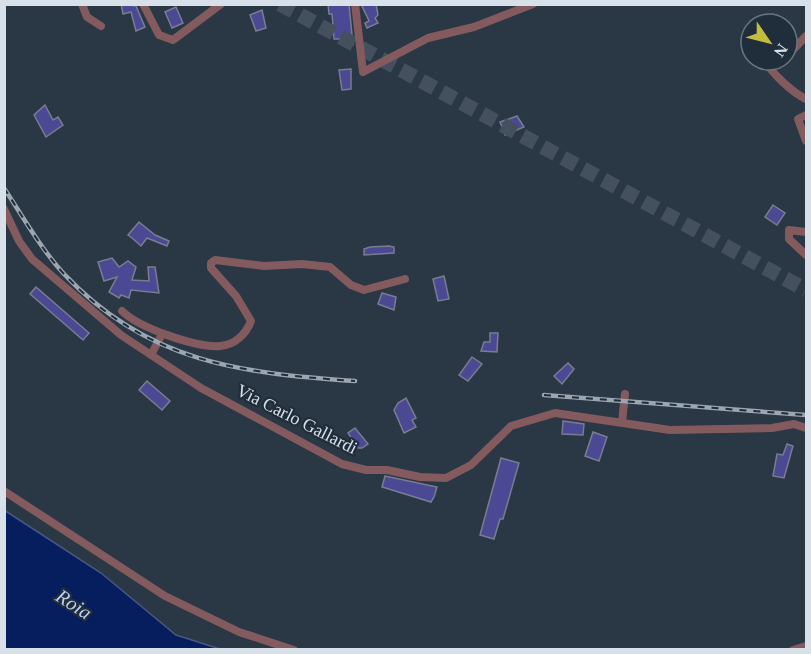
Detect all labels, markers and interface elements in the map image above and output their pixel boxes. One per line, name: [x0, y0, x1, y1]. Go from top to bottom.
north arrow: [739, 12, 799, 72]
text: N: [770, 41, 791, 60]
street label: Via Carlo Gallardi: [233, 380, 361, 458]
water label: Roia: [51, 584, 96, 624]

